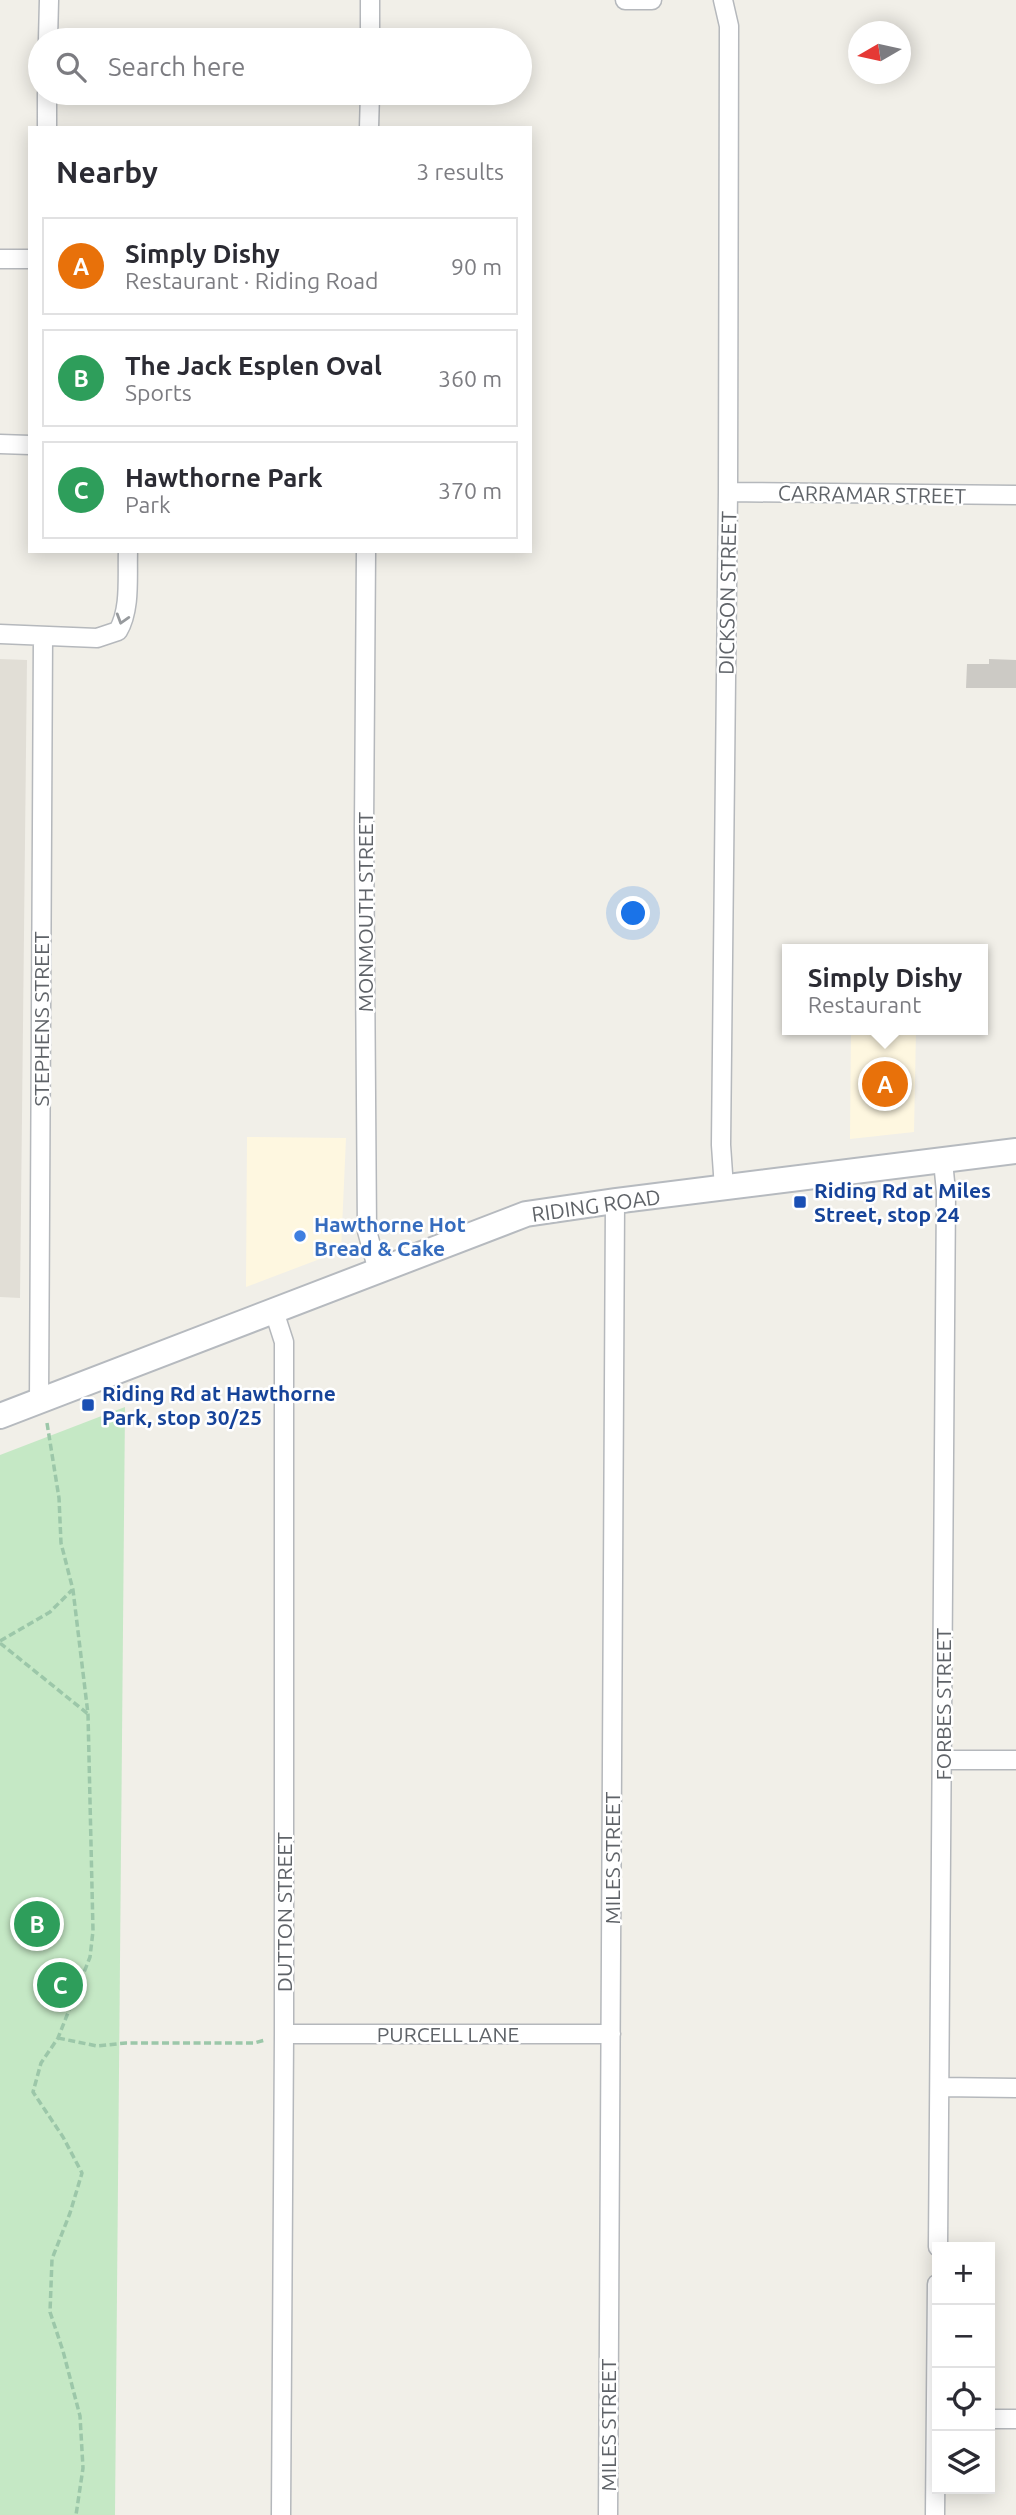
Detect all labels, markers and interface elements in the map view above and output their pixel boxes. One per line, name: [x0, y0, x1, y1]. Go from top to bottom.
north arrow: [848, 21, 911, 84]
search box: [28, 28, 532, 105]
icon: search: [52, 48, 90, 86]
text: Search here: [108, 52, 245, 81]
text: Nearby: [56, 155, 158, 189]
text: 3 results: [416, 159, 504, 184]
text: Simply Dishy: [125, 239, 280, 268]
text: A: [73, 254, 89, 279]
text: 90 m: [451, 254, 502, 279]
text: Restaurant · Riding Road: [125, 268, 378, 293]
text: The Jack Esplen Oval: [125, 351, 382, 380]
text: B: [73, 366, 89, 391]
text: 360 m: [438, 366, 502, 391]
text: Sports: [125, 380, 192, 405]
text: Hawthorne Park: [125, 463, 323, 492]
text: C: [74, 478, 88, 503]
text: 370 m: [438, 478, 502, 503]
street label: CARRAMAR STREET: [778, 480, 967, 508]
text: Park: [125, 492, 171, 517]
street label: DICKSON STREET: [714, 511, 740, 675]
one-way arrow: [116, 612, 131, 624]
street label: MONMOUTH STREET: [353, 811, 377, 1012]
your location: [616, 896, 650, 930]
street label: STEPHENS STREET: [29, 931, 53, 1107]
popup: [782, 944, 988, 1035]
text: Simply Dishy: [808, 963, 962, 992]
text: Restaurant: [808, 992, 921, 1017]
pin: A: [862, 1058, 908, 1110]
place label: Riding Rd at Miles Street, stop 24: [814, 1178, 991, 1226]
street label: RIDING ROAD: [530, 1184, 662, 1226]
marker: Riding Rd at Miles Street, stop 24: [792, 1194, 808, 1210]
place label: Hawthorne Hot Bread & Cake: [314, 1212, 466, 1260]
marker: Hawthorne Hot Bread & Cake: [292, 1228, 308, 1244]
place label: Riding Rd at Hawthorne Park, stop 30/25: [102, 1381, 336, 1429]
marker: Riding Rd at Hawthorne Park, stop 30/25: [80, 1397, 96, 1413]
street label: FORBES STREET: [931, 1628, 955, 1780]
street label: MILES STREET: [600, 1791, 624, 1924]
street label: DUTTON STREET: [272, 1832, 296, 1992]
pin: B: [14, 1898, 60, 1950]
pin: C: [37, 1959, 83, 2011]
street label: PURCELL LANE: [377, 2022, 519, 2046]
map controls: [932, 2242, 995, 2494]
button: +: [932, 2242, 995, 2305]
button: −: [932, 2305, 995, 2368]
street label: MILES STREET: [596, 2358, 620, 2491]
button: locate: [932, 2368, 995, 2431]
button: layers: [932, 2431, 995, 2494]

